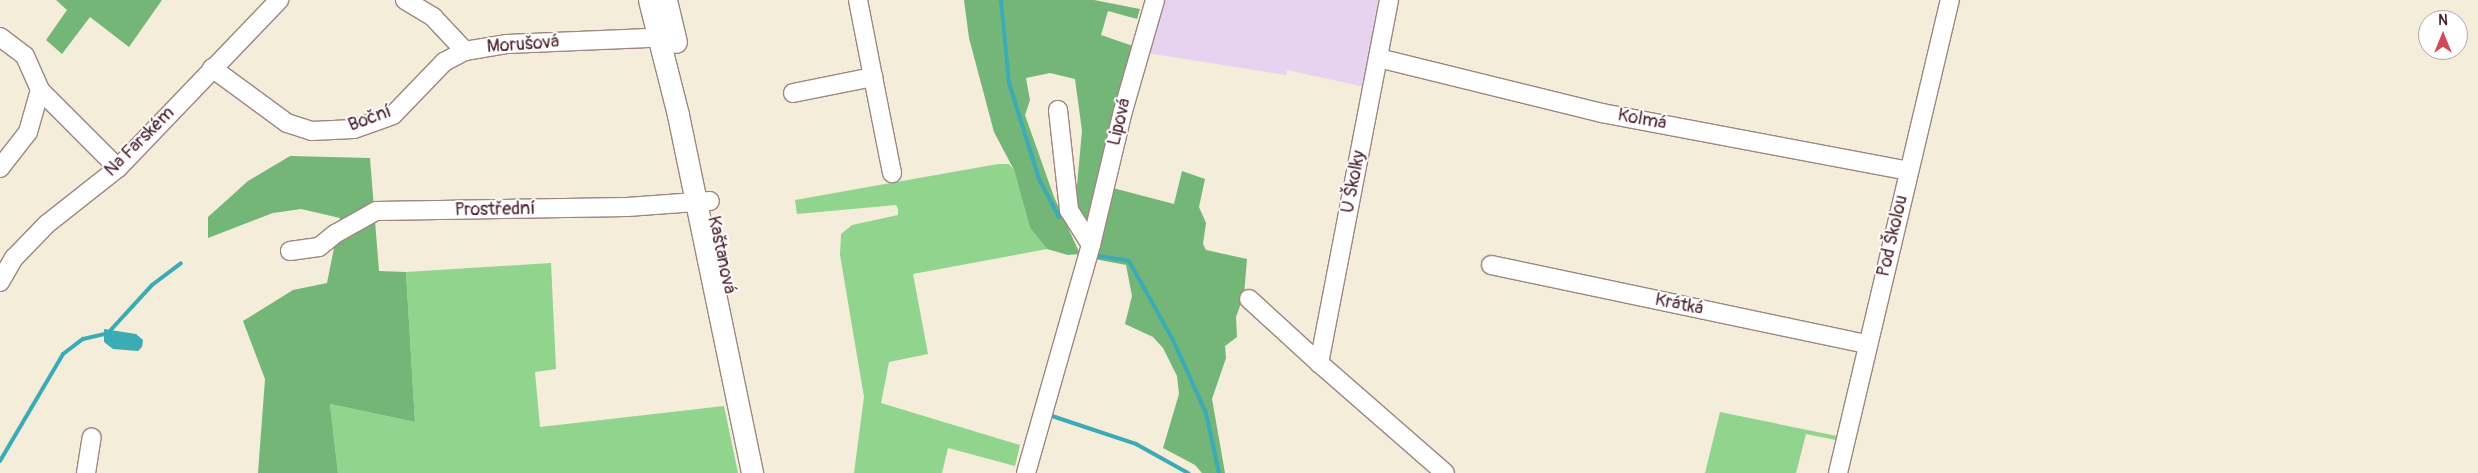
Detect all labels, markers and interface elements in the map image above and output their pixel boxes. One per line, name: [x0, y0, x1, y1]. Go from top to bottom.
north arrow: [2418, 10, 2468, 60]
text: N: [2438, 12, 2448, 29]
street label: Morušová: [486, 32, 560, 58]
street label: Lipová: [1104, 96, 1136, 148]
street label: Boční: [345, 101, 395, 137]
street label: Na Farském: [101, 103, 179, 181]
street label: Kolmá: [1616, 105, 1668, 135]
street label: U Školky: [1337, 149, 1371, 215]
street label: Pod Školou: [1873, 193, 1913, 279]
street label: Prostřední: [455, 198, 535, 222]
street label: Kaštanová: [702, 214, 740, 296]
street label: Krátká: [1653, 289, 1705, 321]

